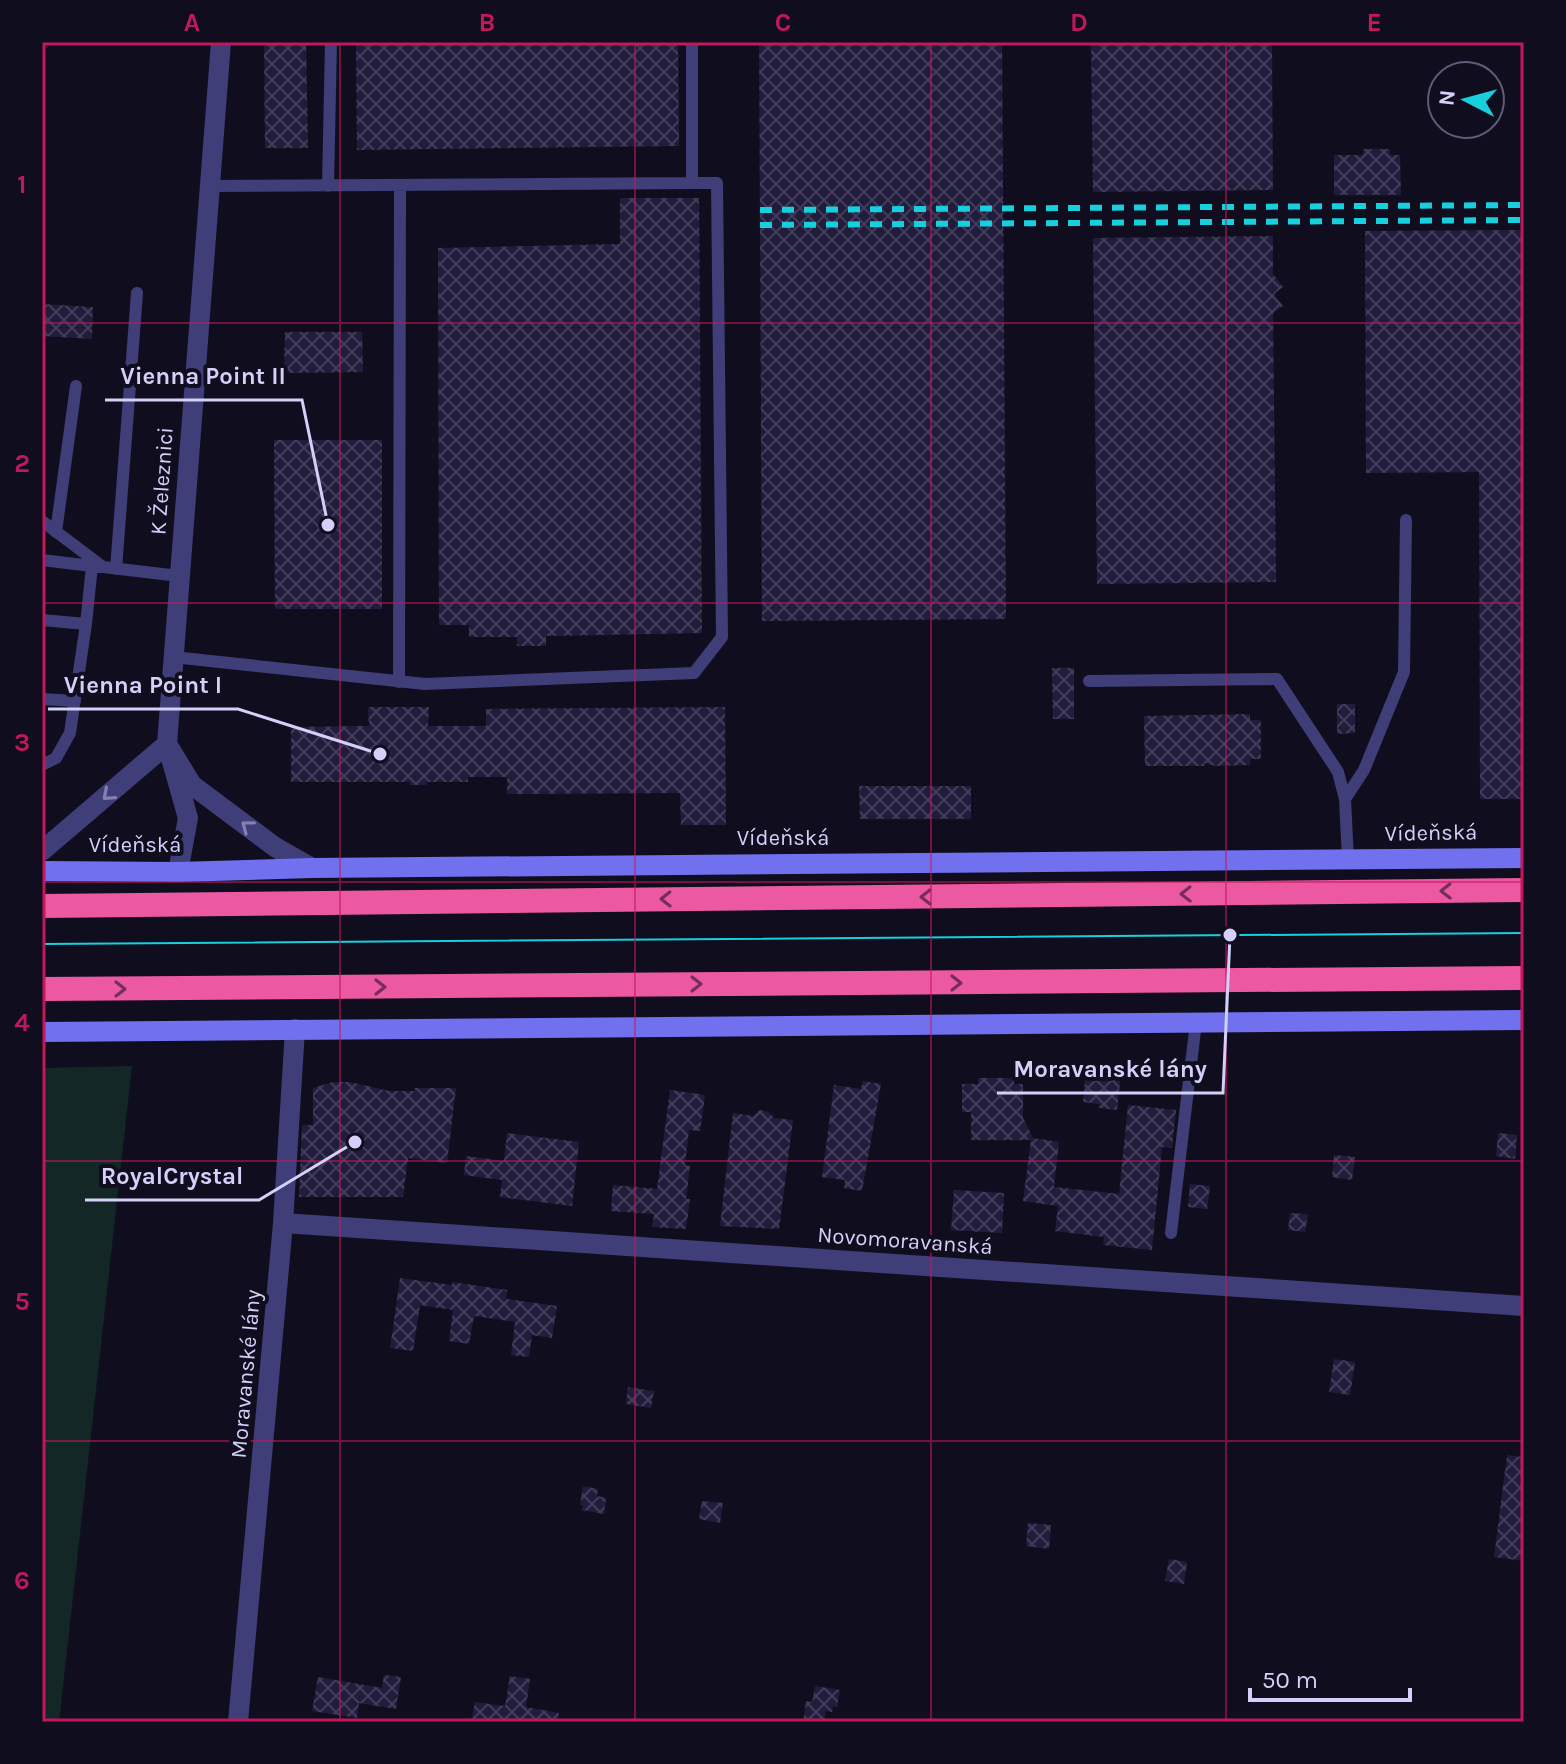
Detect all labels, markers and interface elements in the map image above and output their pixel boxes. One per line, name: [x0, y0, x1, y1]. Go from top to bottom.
text: A: [184, 7, 200, 38]
text: B: [479, 7, 495, 38]
text: C: [775, 7, 791, 38]
text: D: [1070, 7, 1088, 38]
text: E: [1366, 7, 1382, 38]
north arrow: [1426, 60, 1506, 140]
text: N: [1433, 89, 1461, 107]
text: 1: [17, 169, 27, 200]
callout: Vienna Point II: [105, 352, 302, 400]
text: Vienna Point II: [120, 362, 286, 390]
street label: K Železnici: [145, 426, 179, 536]
text: 2: [14, 448, 30, 479]
callout: Vienna Point I: [48, 661, 238, 709]
text: Vienna Point I: [64, 671, 222, 699]
text: 3: [14, 727, 30, 758]
one-way arrow: [103, 785, 118, 800]
street label: Vídeňská: [1384, 819, 1478, 847]
one-way arrow: [241, 822, 256, 836]
street label: Vídeňská: [737, 825, 829, 851]
street label: Vídeňská: [89, 832, 181, 858]
one-way arrow: [1439, 882, 1452, 900]
one-way arrow: [1179, 885, 1192, 903]
one-way arrow: [919, 888, 932, 905]
one-way arrow: [659, 890, 672, 908]
one-way arrow: [950, 974, 963, 991]
one-way arrow: [690, 975, 703, 993]
one-way arrow: [374, 978, 387, 996]
one-way arrow: [114, 980, 127, 997]
text: 4: [14, 1007, 30, 1038]
callout: Moravanské lány: [997, 1045, 1223, 1093]
text: Moravanské lány: [1013, 1055, 1207, 1083]
callout: RoyalCrystal: [85, 1152, 259, 1200]
text: RoyalCrystal: [101, 1162, 243, 1190]
street label: Novomoravanská: [817, 1222, 993, 1260]
text: 5: [14, 1286, 30, 1317]
street label: Moravanské lány: [226, 1288, 266, 1460]
text: 6: [14, 1565, 30, 1596]
scale bar: [1250, 1652, 1410, 1702]
text: 50 m: [1262, 1666, 1318, 1694]

